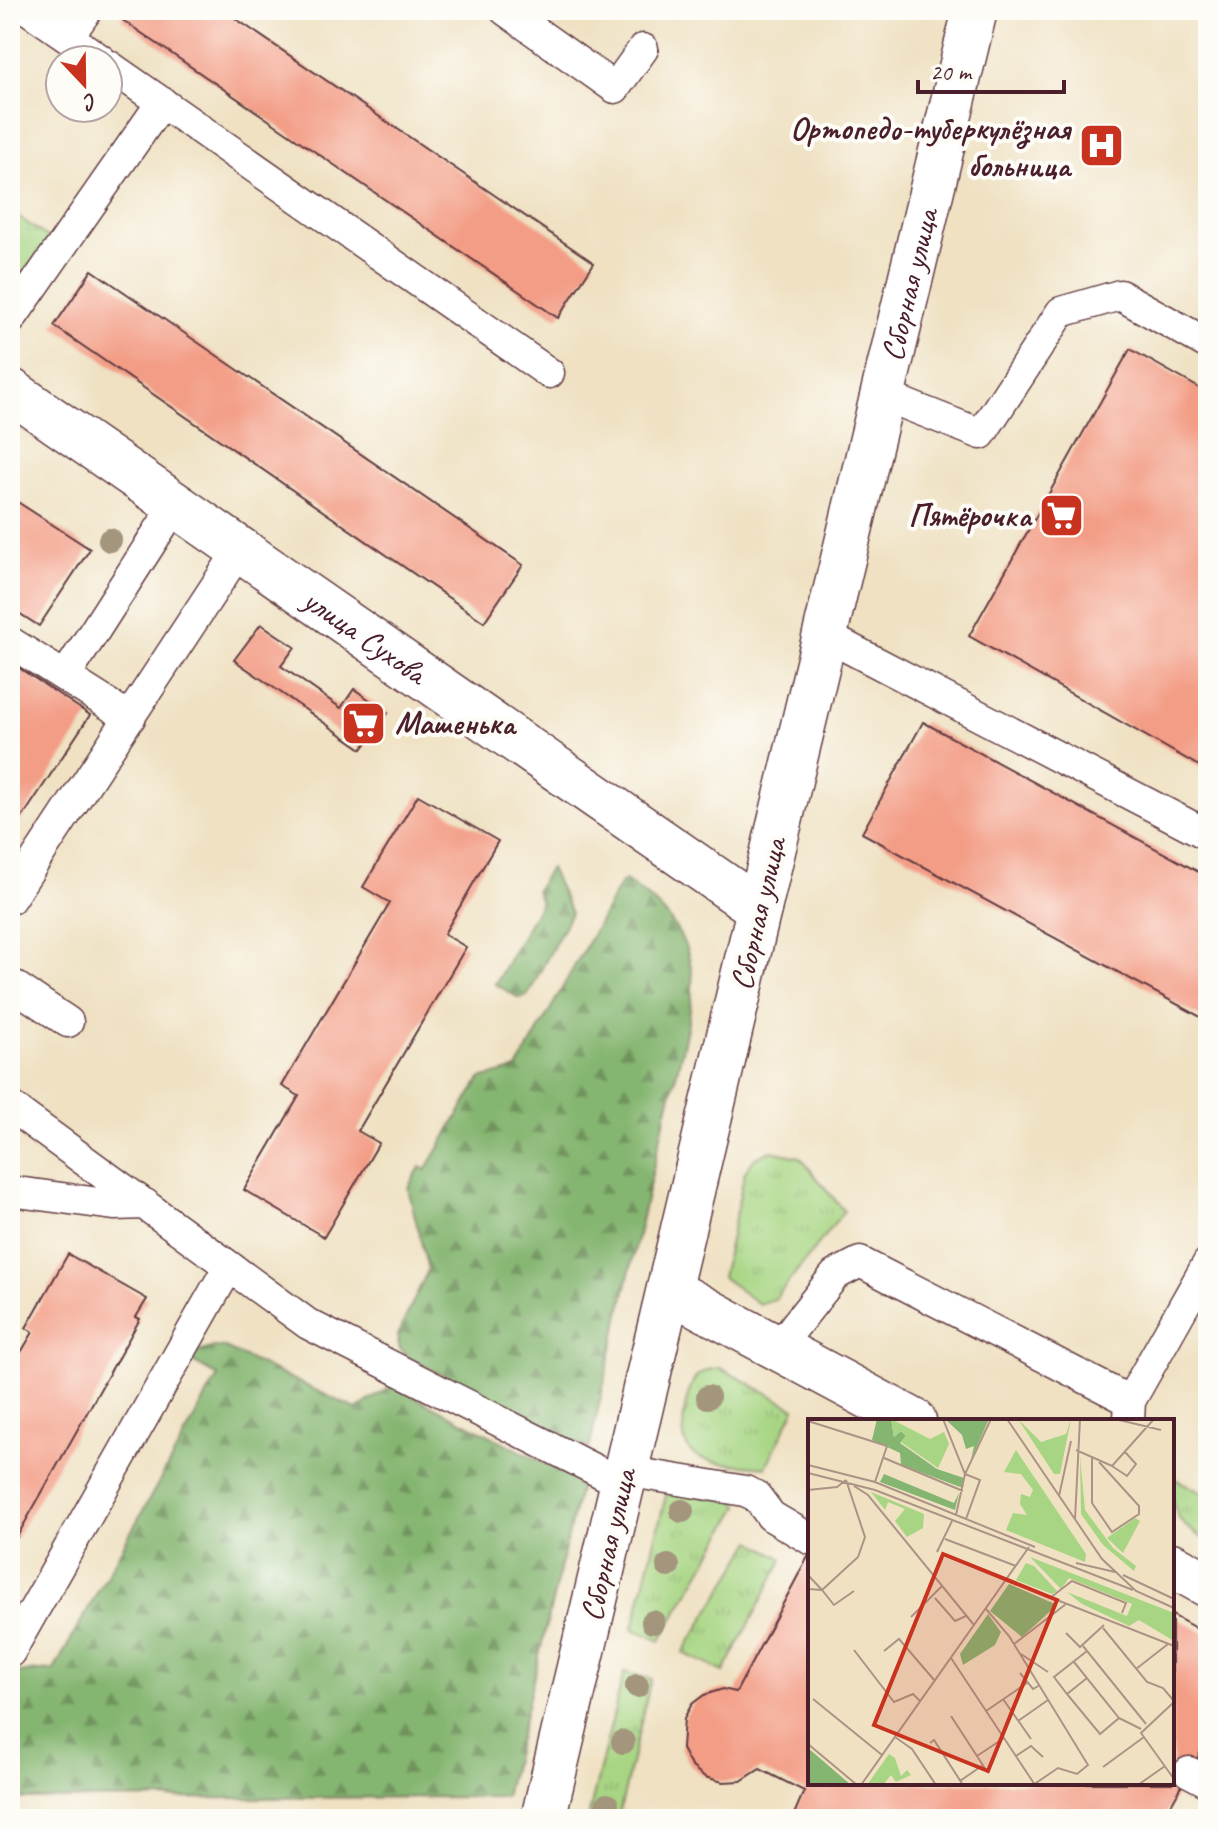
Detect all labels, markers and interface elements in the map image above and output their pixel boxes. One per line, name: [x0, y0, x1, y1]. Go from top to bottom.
north arrow: [44, 44, 124, 124]
scale bar: [918, 44, 1064, 94]
text: 20 m: [930, 57, 973, 87]
text: С: [78, 87, 101, 118]
place label: Ортопедо-туберкулёзная больница: [790, 108, 1073, 186]
hospital icon: Ортопедо-туберкулёзная больница: [1077, 122, 1125, 170]
street label: Сборная улица: [871, 202, 948, 365]
supermarket icon: Пятёрочка: [1038, 491, 1086, 539]
place label: Пятёрочка: [908, 495, 1033, 536]
street label: улица Сухова: [294, 578, 437, 695]
supermarket icon: Машенька: [340, 699, 388, 747]
place label: Машенька: [395, 703, 518, 744]
street label: Сборная улица: [721, 831, 796, 994]
inset map: [808, 1419, 1174, 1785]
street label: Сборная улица: [571, 1462, 646, 1625]

